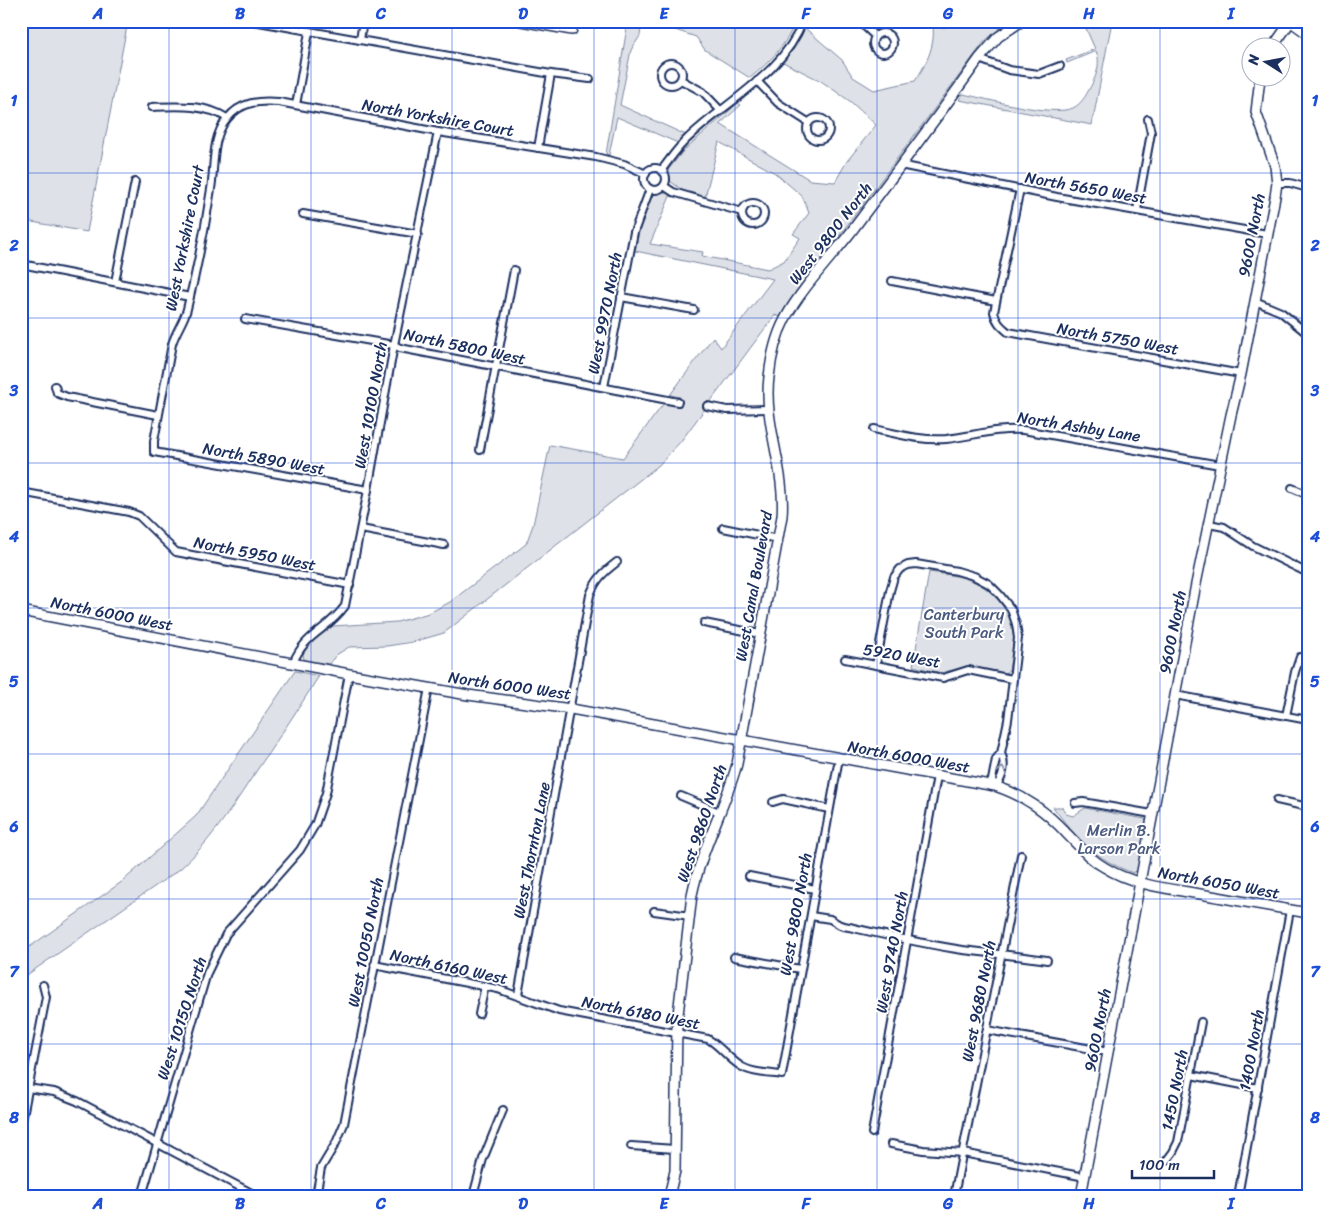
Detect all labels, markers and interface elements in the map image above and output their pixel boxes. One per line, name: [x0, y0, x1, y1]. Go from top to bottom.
text: A: [92, 0, 103, 28]
text: B: [235, 0, 246, 28]
text: C: [375, 0, 387, 28]
text: D: [518, 0, 528, 28]
text: E: [660, 0, 670, 28]
text: F: [801, 0, 812, 28]
text: G: [942, 0, 954, 28]
text: H: [1082, 0, 1095, 28]
text: I: [1227, 0, 1236, 28]
north arrow: [1242, 38, 1292, 88]
text: N: [1240, 52, 1267, 68]
text: 1: [11, 86, 18, 115]
text: 1: [1312, 86, 1319, 115]
street label: North Yorkshire Court: [360, 90, 516, 145]
street label: West Yorkshire Court: [156, 162, 213, 314]
street label: North 5650 West: [1023, 163, 1149, 212]
street label: West 9800 North: [781, 175, 880, 291]
street label: 9600 North: [1229, 191, 1274, 279]
text: 2: [8, 231, 19, 260]
text: 2: [1309, 231, 1320, 260]
street label: West 9970 North: [578, 250, 630, 376]
street label: North 5750 West: [1055, 314, 1181, 363]
street label: North 5800 West: [401, 319, 529, 374]
street label: West 10100 North: [345, 339, 396, 471]
text: 3: [9, 376, 19, 405]
text: 3: [1310, 376, 1320, 405]
street label: North Ashby Lane: [1015, 402, 1143, 451]
street label: North 5890 West: [200, 433, 327, 484]
street label: West Canal Boulevard: [726, 507, 781, 664]
text: 4: [8, 522, 19, 551]
text: 4: [1309, 522, 1320, 551]
street label: North 5950 West: [191, 527, 318, 580]
street label: North 6000 West: [48, 587, 175, 640]
street label: 9600 North: [1150, 588, 1195, 676]
park label: Canterbury South Park: [924, 600, 1005, 647]
street label: 5920 West: [861, 634, 943, 677]
street label: North 6000 West: [447, 663, 573, 708]
text: 5: [9, 667, 19, 696]
text: 5: [1310, 667, 1320, 696]
street label: North 6000 West: [845, 731, 972, 782]
street label: West 9860 North: [668, 760, 735, 886]
one-way arrow: [997, 766, 1007, 775]
street label: West Thornton Lane: [504, 779, 559, 921]
text: 6: [8, 812, 19, 841]
text: 6: [1309, 812, 1320, 841]
park label: Merlin B. Larson Park: [1077, 816, 1161, 863]
street label: West 9800 North: [770, 850, 821, 978]
street label: North 6050 West: [1156, 857, 1282, 907]
street label: West 10050 North: [339, 875, 392, 1009]
street label: West 9740 North: [866, 889, 916, 1015]
street label: West 9680 North: [953, 938, 1004, 1064]
street label: North 6160 West: [387, 940, 510, 993]
street label: West 10150 North: [148, 953, 215, 1084]
text: 7: [9, 957, 20, 986]
text: 7: [1310, 957, 1321, 986]
street label: 9600 North: [1075, 986, 1120, 1074]
street label: North 6180 West: [579, 987, 703, 1038]
street label: 1400 North: [1230, 1007, 1273, 1093]
street label: 1450 North: [1152, 1047, 1197, 1133]
text: 8: [8, 1103, 19, 1132]
text: 8: [1309, 1103, 1320, 1132]
scale bar: [1132, 1147, 1214, 1179]
text: 100 m: [1139, 1152, 1180, 1178]
text: A: [92, 1189, 103, 1217]
text: B: [235, 1189, 246, 1217]
text: C: [375, 1189, 387, 1217]
text: D: [518, 1189, 528, 1217]
text: E: [660, 1189, 670, 1217]
text: F: [801, 1189, 812, 1217]
text: G: [942, 1189, 954, 1217]
text: H: [1082, 1189, 1095, 1217]
text: I: [1227, 1189, 1236, 1217]

